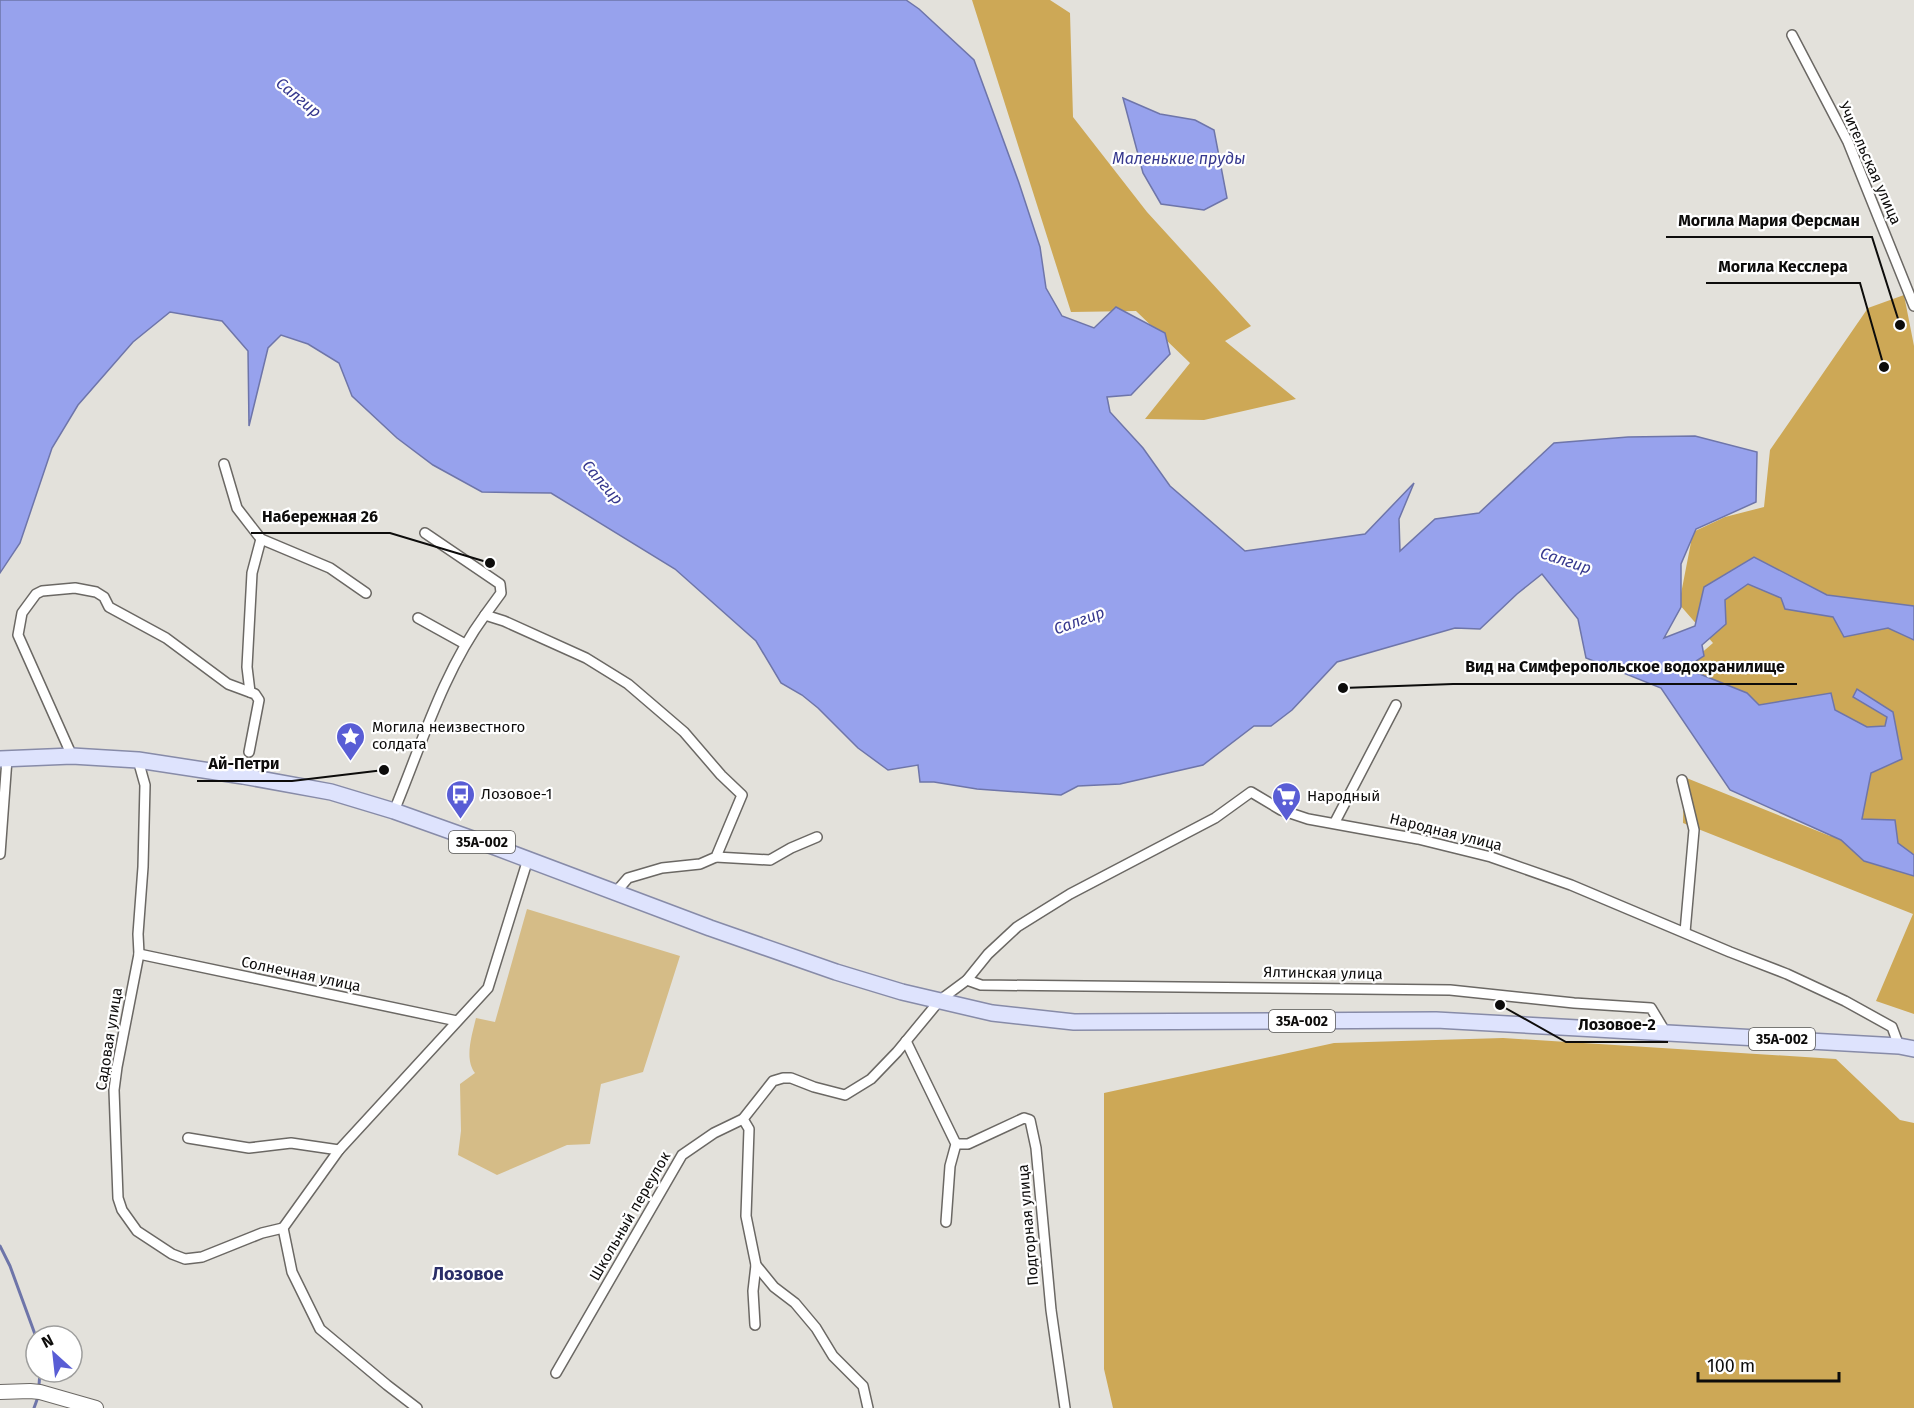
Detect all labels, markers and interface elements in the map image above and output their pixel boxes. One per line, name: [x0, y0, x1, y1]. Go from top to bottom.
water label: Салгир: [272, 73, 325, 121]
street label: Учительская улица: [1835, 99, 1905, 227]
water label: Маленькие пруды: [1112, 149, 1246, 168]
callout: Могила Мария Ферсман: [1666, 203, 1872, 237]
text: Могила Мария Ферсман: [1678, 211, 1860, 230]
callout: Могила Кесслера: [1706, 249, 1860, 283]
text: Могила Кесслера: [1718, 257, 1848, 276]
water label: Салгир: [578, 456, 627, 508]
callout: Набережная 26: [251, 499, 390, 533]
text: Набережная 26: [262, 507, 378, 526]
water label: Салгир: [1538, 543, 1594, 578]
water label: Салгир: [1051, 603, 1107, 638]
callout: Вид на Симферопольское водохранилище: [1453, 650, 1797, 684]
text: Вид на Симферопольское водохранилище: [1465, 657, 1785, 676]
place label: Могила неизвестного солдата: [372, 718, 525, 753]
place icon: Могила неизвестного солдата: [335, 720, 367, 762]
callout: Ай-Петри: [197, 747, 292, 781]
text: Ай-Петри: [207, 754, 280, 773]
bus stop icon: Лозовое-1: [444, 778, 476, 820]
supermarket icon: Народный: [1270, 780, 1302, 822]
place label: Лозовое-1: [481, 785, 552, 803]
place label: Народный: [1307, 787, 1380, 805]
street label: Народная улица: [1388, 809, 1504, 855]
road number: 35А-002: [449, 831, 515, 853]
street label: Солнечная улица: [240, 953, 362, 995]
street label: Ялтинская улица: [1263, 963, 1383, 983]
street label: Садовая улица: [92, 986, 126, 1092]
callout: Лозовое-2: [1566, 1008, 1668, 1042]
road number: 35А-002: [1269, 1010, 1335, 1032]
text: Лозовое-2: [1578, 1015, 1656, 1034]
road number: 35А-002: [1749, 1028, 1815, 1050]
street label: Школьный переулок: [586, 1148, 674, 1284]
street label: Подгорная улица: [1014, 1163, 1042, 1287]
district label: Лозовое: [432, 1263, 504, 1285]
north arrow: [24, 1324, 84, 1384]
text: N: [38, 1330, 56, 1352]
scale bar: [1698, 1345, 1839, 1383]
text: 100 m: [1707, 1355, 1755, 1377]

